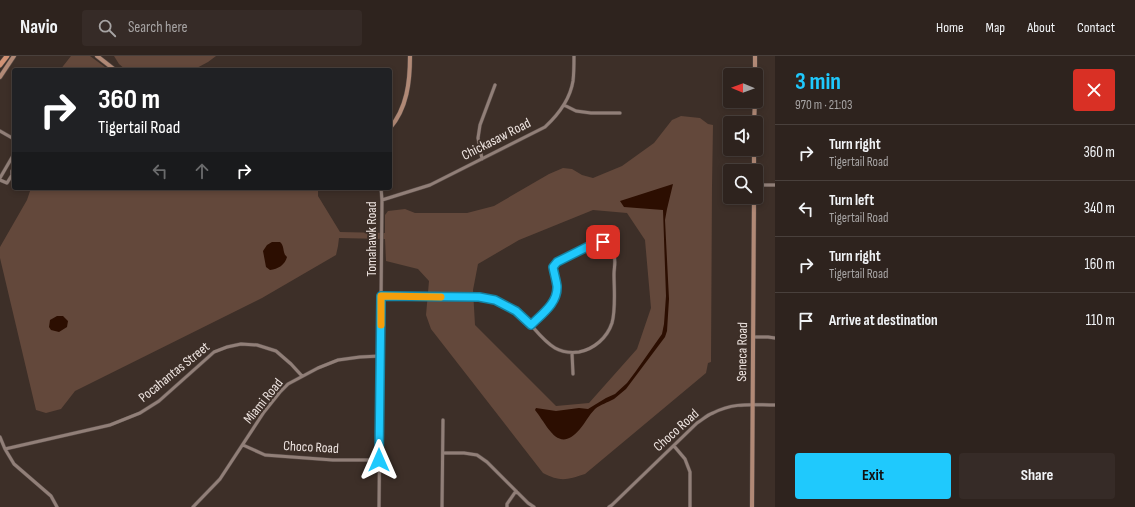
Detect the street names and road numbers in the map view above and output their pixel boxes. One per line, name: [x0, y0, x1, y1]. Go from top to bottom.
street label: Chickasaw Road: [459, 114, 534, 164]
street label: Tomahawk Road: [363, 201, 380, 277]
street label: Seneca Road: [733, 322, 751, 382]
street label: Pocahantas Street: [135, 338, 213, 406]
street label: Miami Road: [240, 375, 287, 427]
street label: Choco Road: [650, 405, 702, 455]
street label: Choco Road: [283, 437, 339, 457]

